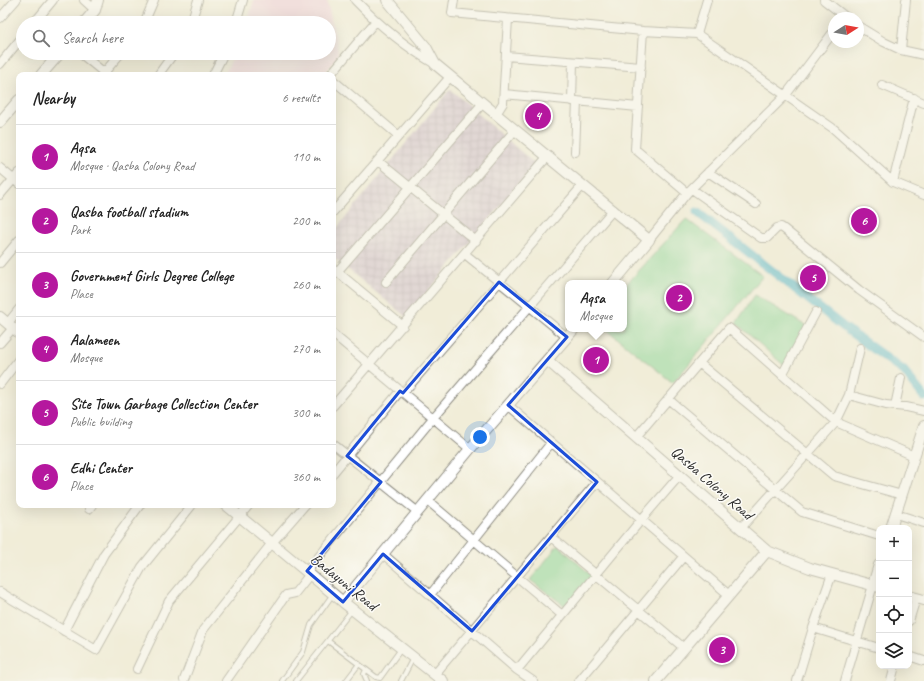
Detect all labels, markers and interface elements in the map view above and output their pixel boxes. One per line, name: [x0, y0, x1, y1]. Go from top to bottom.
north arrow: [828, 12, 864, 48]
search box: [16, 16, 336, 60]
icon: search: [30, 27, 52, 49]
text: Search here: [62, 29, 123, 48]
text: Nearby: [32, 88, 75, 109]
text: 6 results: [282, 90, 320, 106]
pin: 4: [525, 101, 551, 131]
text: Aqsa: [70, 139, 95, 158]
text: 1: [42, 149, 48, 165]
text: 110 m: [292, 149, 320, 165]
text: Mosque · Qasba Colony Road: [70, 158, 195, 174]
text: Qasba football stadium: [70, 203, 188, 222]
pin: 6: [851, 206, 877, 236]
text: 2: [42, 213, 48, 229]
text: 200 m: [292, 213, 320, 229]
text: Park: [70, 222, 91, 238]
pin: 5: [800, 263, 826, 293]
text: Government Girls Degree College: [70, 267, 233, 286]
text: 3: [42, 277, 48, 293]
text: 260 m: [292, 277, 320, 293]
popup: [565, 280, 627, 332]
pin: 2: [666, 283, 692, 313]
text: Place: [70, 286, 93, 302]
text: Aqsa: [580, 289, 605, 308]
text: Mosque: [580, 308, 612, 324]
text: Aalameen: [70, 331, 119, 350]
text: 4: [42, 341, 48, 357]
text: 270 m: [292, 341, 320, 357]
pin: 1: [583, 345, 609, 375]
text: Mosque: [70, 350, 102, 366]
text: Site Town Garbage Collection Center: [70, 395, 257, 414]
text: 5: [42, 405, 48, 421]
text: 300 m: [292, 405, 320, 421]
text: Public building: [70, 414, 132, 430]
your location: [470, 427, 490, 447]
street label: Qasba Colony Road: [667, 442, 759, 526]
text: Edhi Center: [70, 459, 132, 478]
text: 6: [42, 469, 48, 485]
text: 360 m: [292, 469, 320, 485]
text: Place: [70, 478, 93, 494]
map controls: [876, 525, 912, 669]
button: +: [876, 525, 912, 561]
street label: Badayuni Road: [306, 549, 384, 617]
button: −: [876, 561, 912, 597]
button: locate: [876, 597, 912, 633]
button: layers: [876, 633, 912, 669]
pin: 3: [709, 635, 735, 665]

